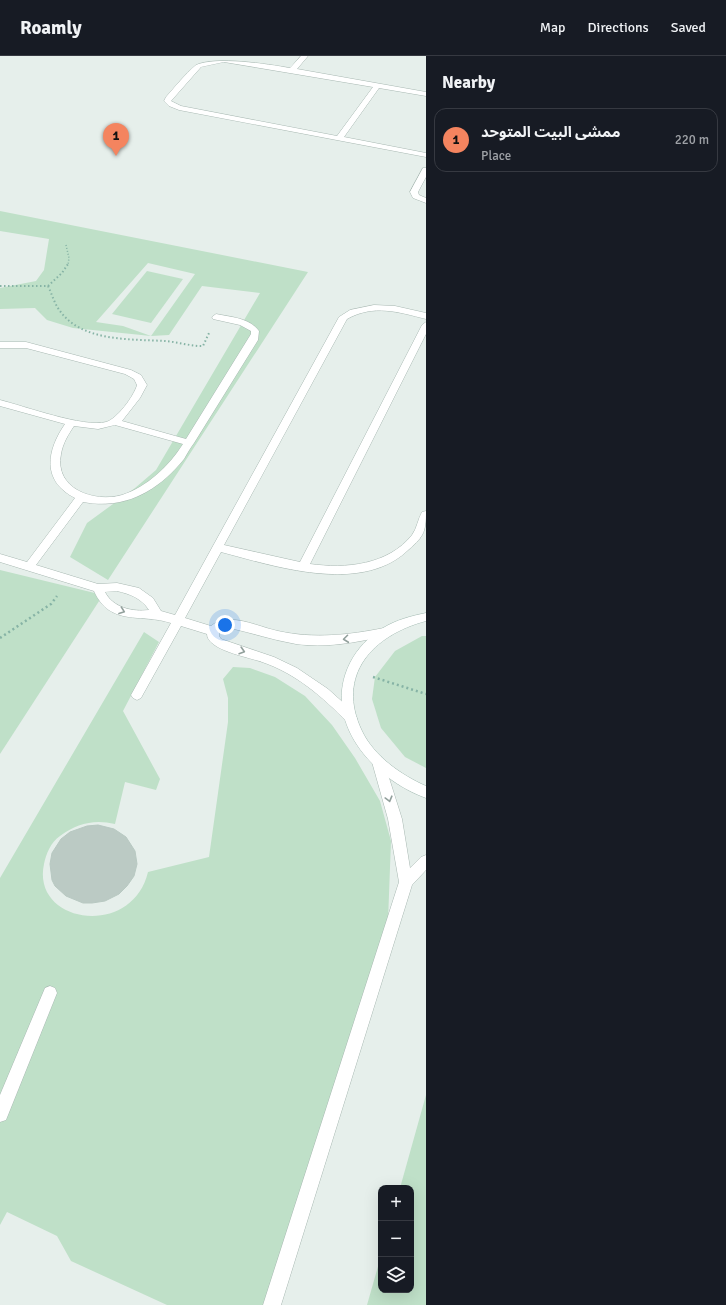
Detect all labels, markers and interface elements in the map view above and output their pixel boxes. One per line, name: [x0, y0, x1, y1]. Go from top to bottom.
text: Roamly: [20, 16, 82, 40]
text: Map: [540, 19, 566, 36]
text: Directions: [588, 19, 649, 36]
text: Saved: [671, 19, 706, 36]
text: Nearby: [442, 72, 495, 93]
pin: 1: [103, 123, 129, 156]
text: ممشى البيت المتوحد: [481, 123, 620, 141]
text: 1: [452, 132, 460, 148]
text: 220 m: [675, 132, 709, 148]
text: Place: [481, 148, 511, 164]
one-way arrow: [119, 607, 126, 615]
your location: [215, 615, 235, 635]
one-way arrow: [343, 635, 349, 644]
one-way arrow: [238, 646, 245, 655]
one-way arrow: [384, 796, 393, 803]
map controls: [378, 1185, 414, 1293]
button: +: [378, 1185, 414, 1221]
button: −: [378, 1221, 414, 1257]
button: layers: [378, 1257, 414, 1293]

